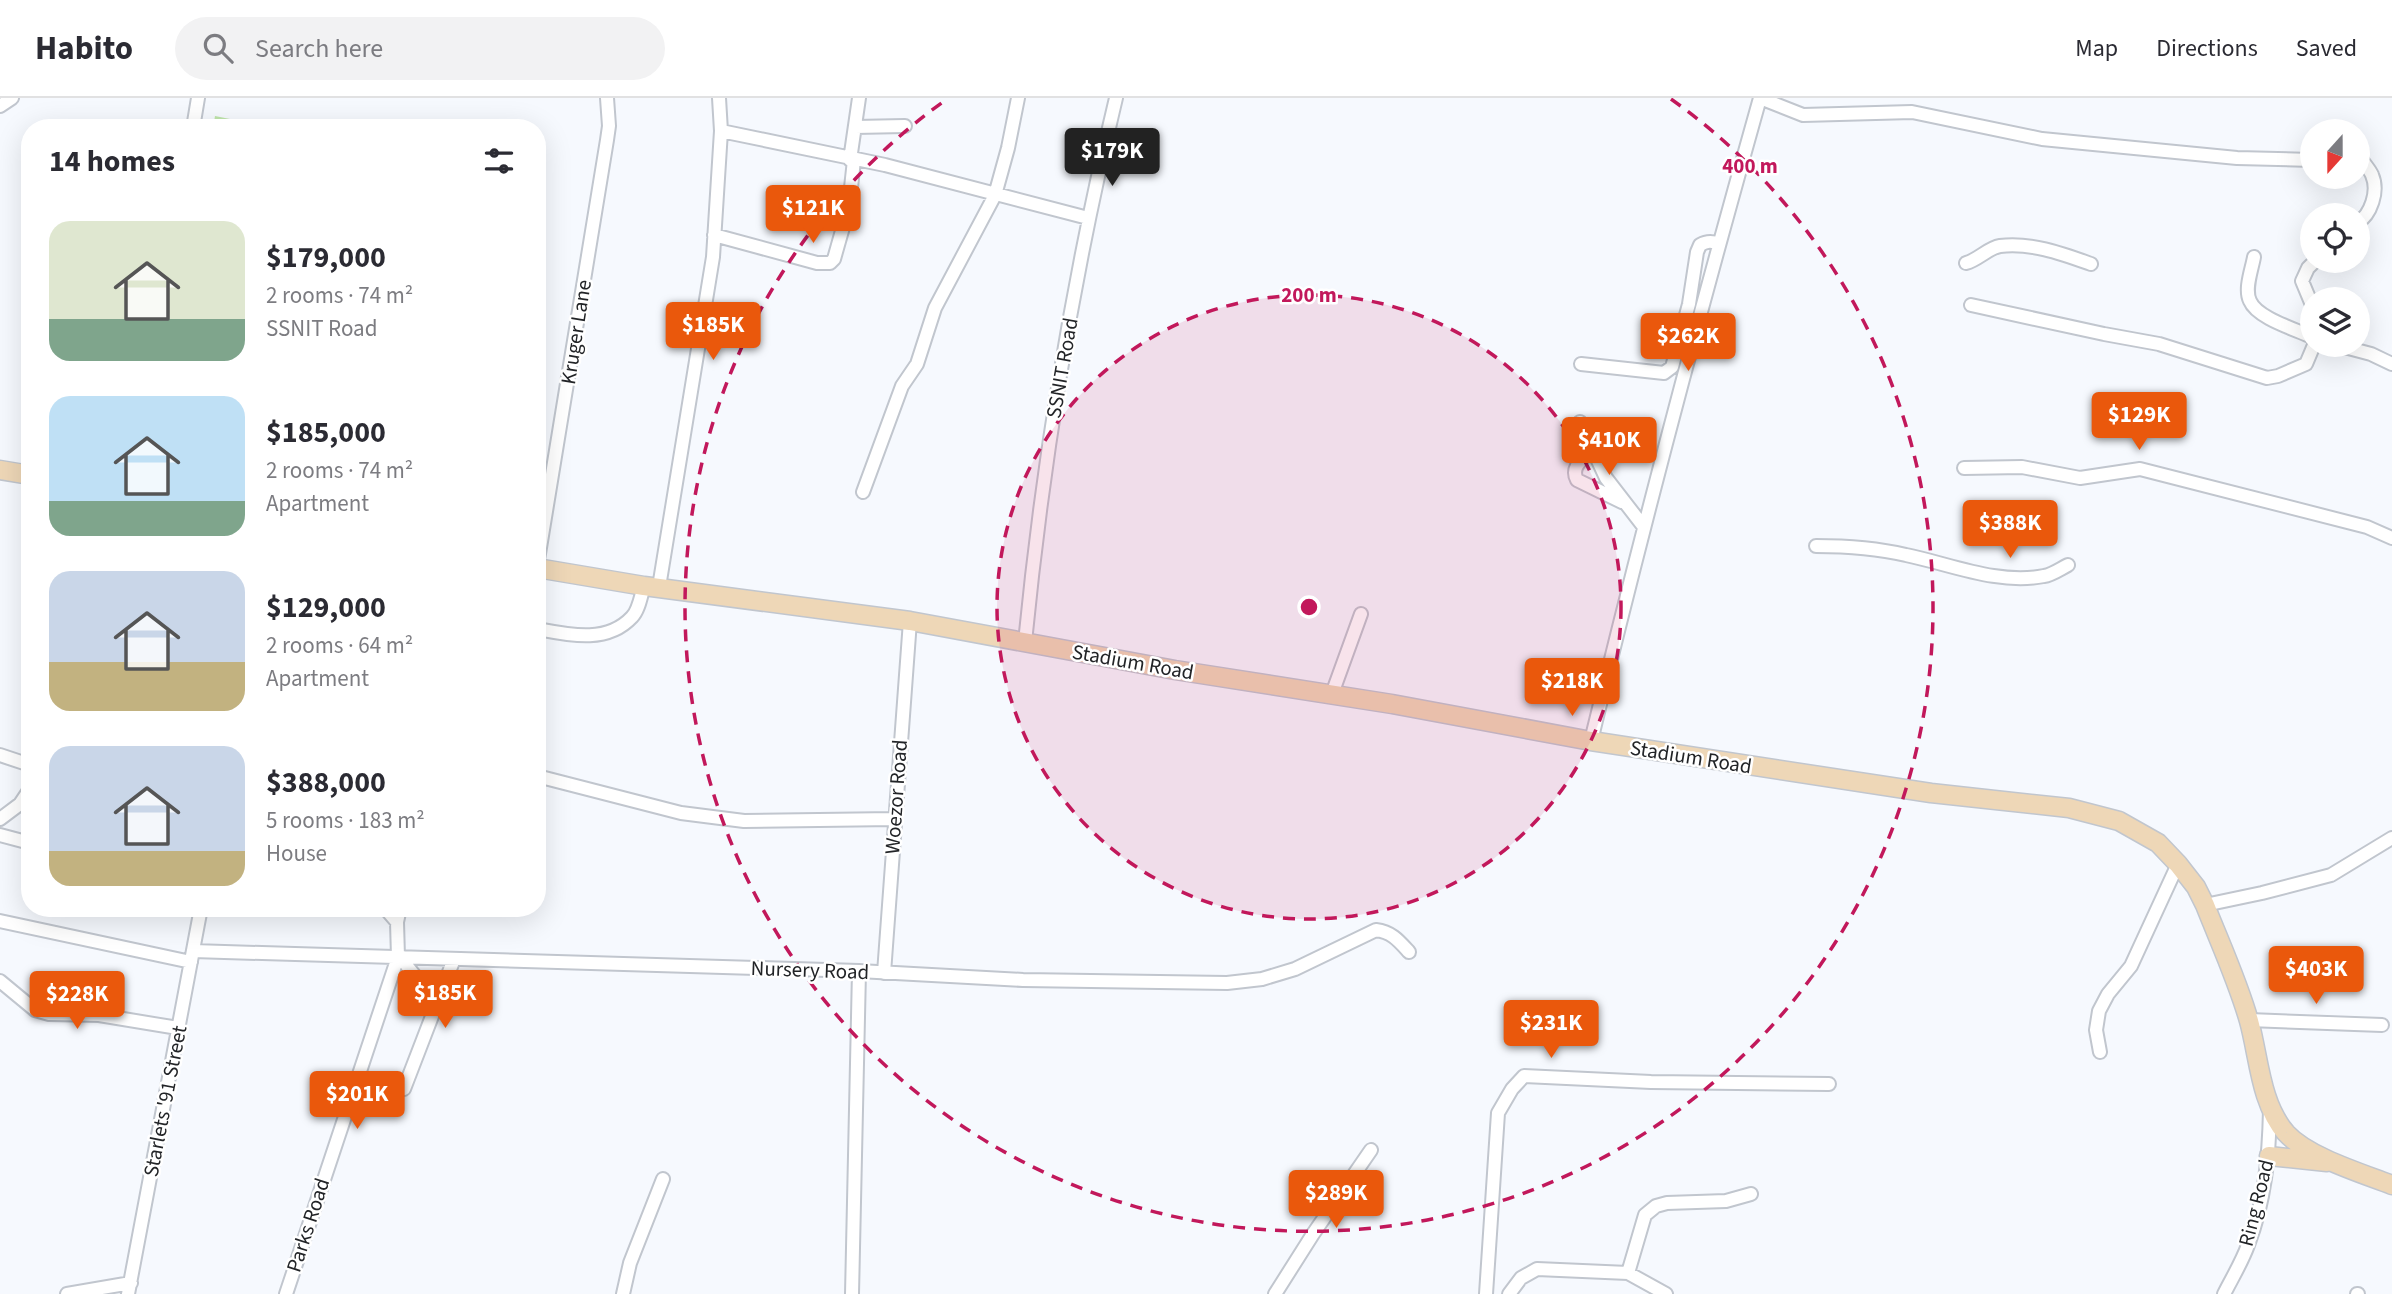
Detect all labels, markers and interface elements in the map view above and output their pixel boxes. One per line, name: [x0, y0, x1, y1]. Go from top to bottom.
search box: [175, 17, 665, 80]
text: Habito: [35, 25, 133, 72]
icon: search: [199, 29, 237, 67]
text: Search here: [255, 30, 383, 67]
text: Map: [2075, 31, 2118, 66]
text: Directions: [2156, 31, 2258, 66]
text: Saved: [2296, 31, 2357, 66]
north arrow: [2300, 119, 2370, 189]
map controls: [2300, 119, 2370, 357]
pin: $179K: [1063, 129, 1161, 188]
text: $179K: [1081, 134, 1143, 167]
text: 14 homes: [49, 140, 175, 183]
icon: filters: [480, 142, 518, 180]
text: 400 m: [1722, 151, 1778, 181]
pin: $121K: [764, 186, 862, 245]
text: $121K: [782, 191, 844, 224]
button: locate: [2300, 203, 2370, 273]
text: $179,000: [266, 236, 386, 279]
icon: home: [105, 249, 189, 333]
street label: Kruger Lane: [553, 277, 599, 387]
text: 2 rooms · 74 m²: [266, 279, 413, 312]
text: 200 m: [1281, 280, 1337, 310]
button: layers: [2300, 287, 2370, 357]
pin: $185K: [664, 302, 762, 362]
text: $185K: [682, 308, 744, 341]
text: SSNIT Road: [266, 312, 377, 345]
pin: $262K: [1639, 314, 1737, 373]
street label: SSNIT Road: [1038, 315, 1086, 421]
text: $262K: [1657, 319, 1719, 352]
pin: $129K: [2090, 392, 2188, 452]
text: $129K: [2108, 398, 2170, 431]
text: $185,000: [266, 411, 386, 454]
pin: $410K: [1560, 418, 1658, 477]
text: $410K: [1578, 423, 1640, 456]
icon: home: [105, 424, 189, 508]
text: 2 rooms · 74 m²: [266, 454, 413, 487]
text: Apartment: [266, 487, 369, 520]
pin: $388K: [1961, 500, 2059, 560]
text: $388K: [1979, 506, 2041, 539]
text: $129,000: [266, 586, 386, 629]
centre of rings: [1297, 595, 1321, 619]
icon: home: [105, 599, 189, 683]
text: 2 rooms · 64 m²: [266, 629, 413, 662]
street label: Stadium Road: [1070, 637, 1196, 687]
pin: $218K: [1523, 658, 1621, 718]
text: Apartment: [266, 662, 369, 695]
text: $218K: [1541, 664, 1603, 697]
street label: Stadium Road: [1628, 733, 1754, 781]
street label: Woezor Road: [877, 739, 915, 855]
text: $388,000: [266, 761, 386, 804]
icon: home: [105, 774, 189, 858]
text: 5 rooms · 183 m²: [266, 804, 425, 837]
text: House: [266, 837, 327, 870]
pin: $403K: [2267, 946, 2365, 1006]
text: $403K: [2285, 952, 2347, 985]
street label: Nursery Road: [750, 953, 870, 987]
pin: $185K: [396, 970, 494, 1030]
pin: $228K: [28, 972, 126, 1031]
text: $185K: [414, 976, 476, 1009]
text: $228K: [46, 977, 108, 1010]
pin: $231K: [1502, 1000, 1600, 1060]
text: $231K: [1520, 1006, 1582, 1039]
street label: Starlets '91 Street: [136, 1023, 194, 1179]
pin: $201K: [308, 1072, 406, 1131]
text: $201K: [326, 1077, 388, 1110]
street label: Ring Road: [2231, 1156, 2281, 1250]
pin: $289K: [1287, 1170, 1385, 1230]
street label: Parks Road: [279, 1174, 337, 1276]
text: $289K: [1305, 1176, 1367, 1209]

